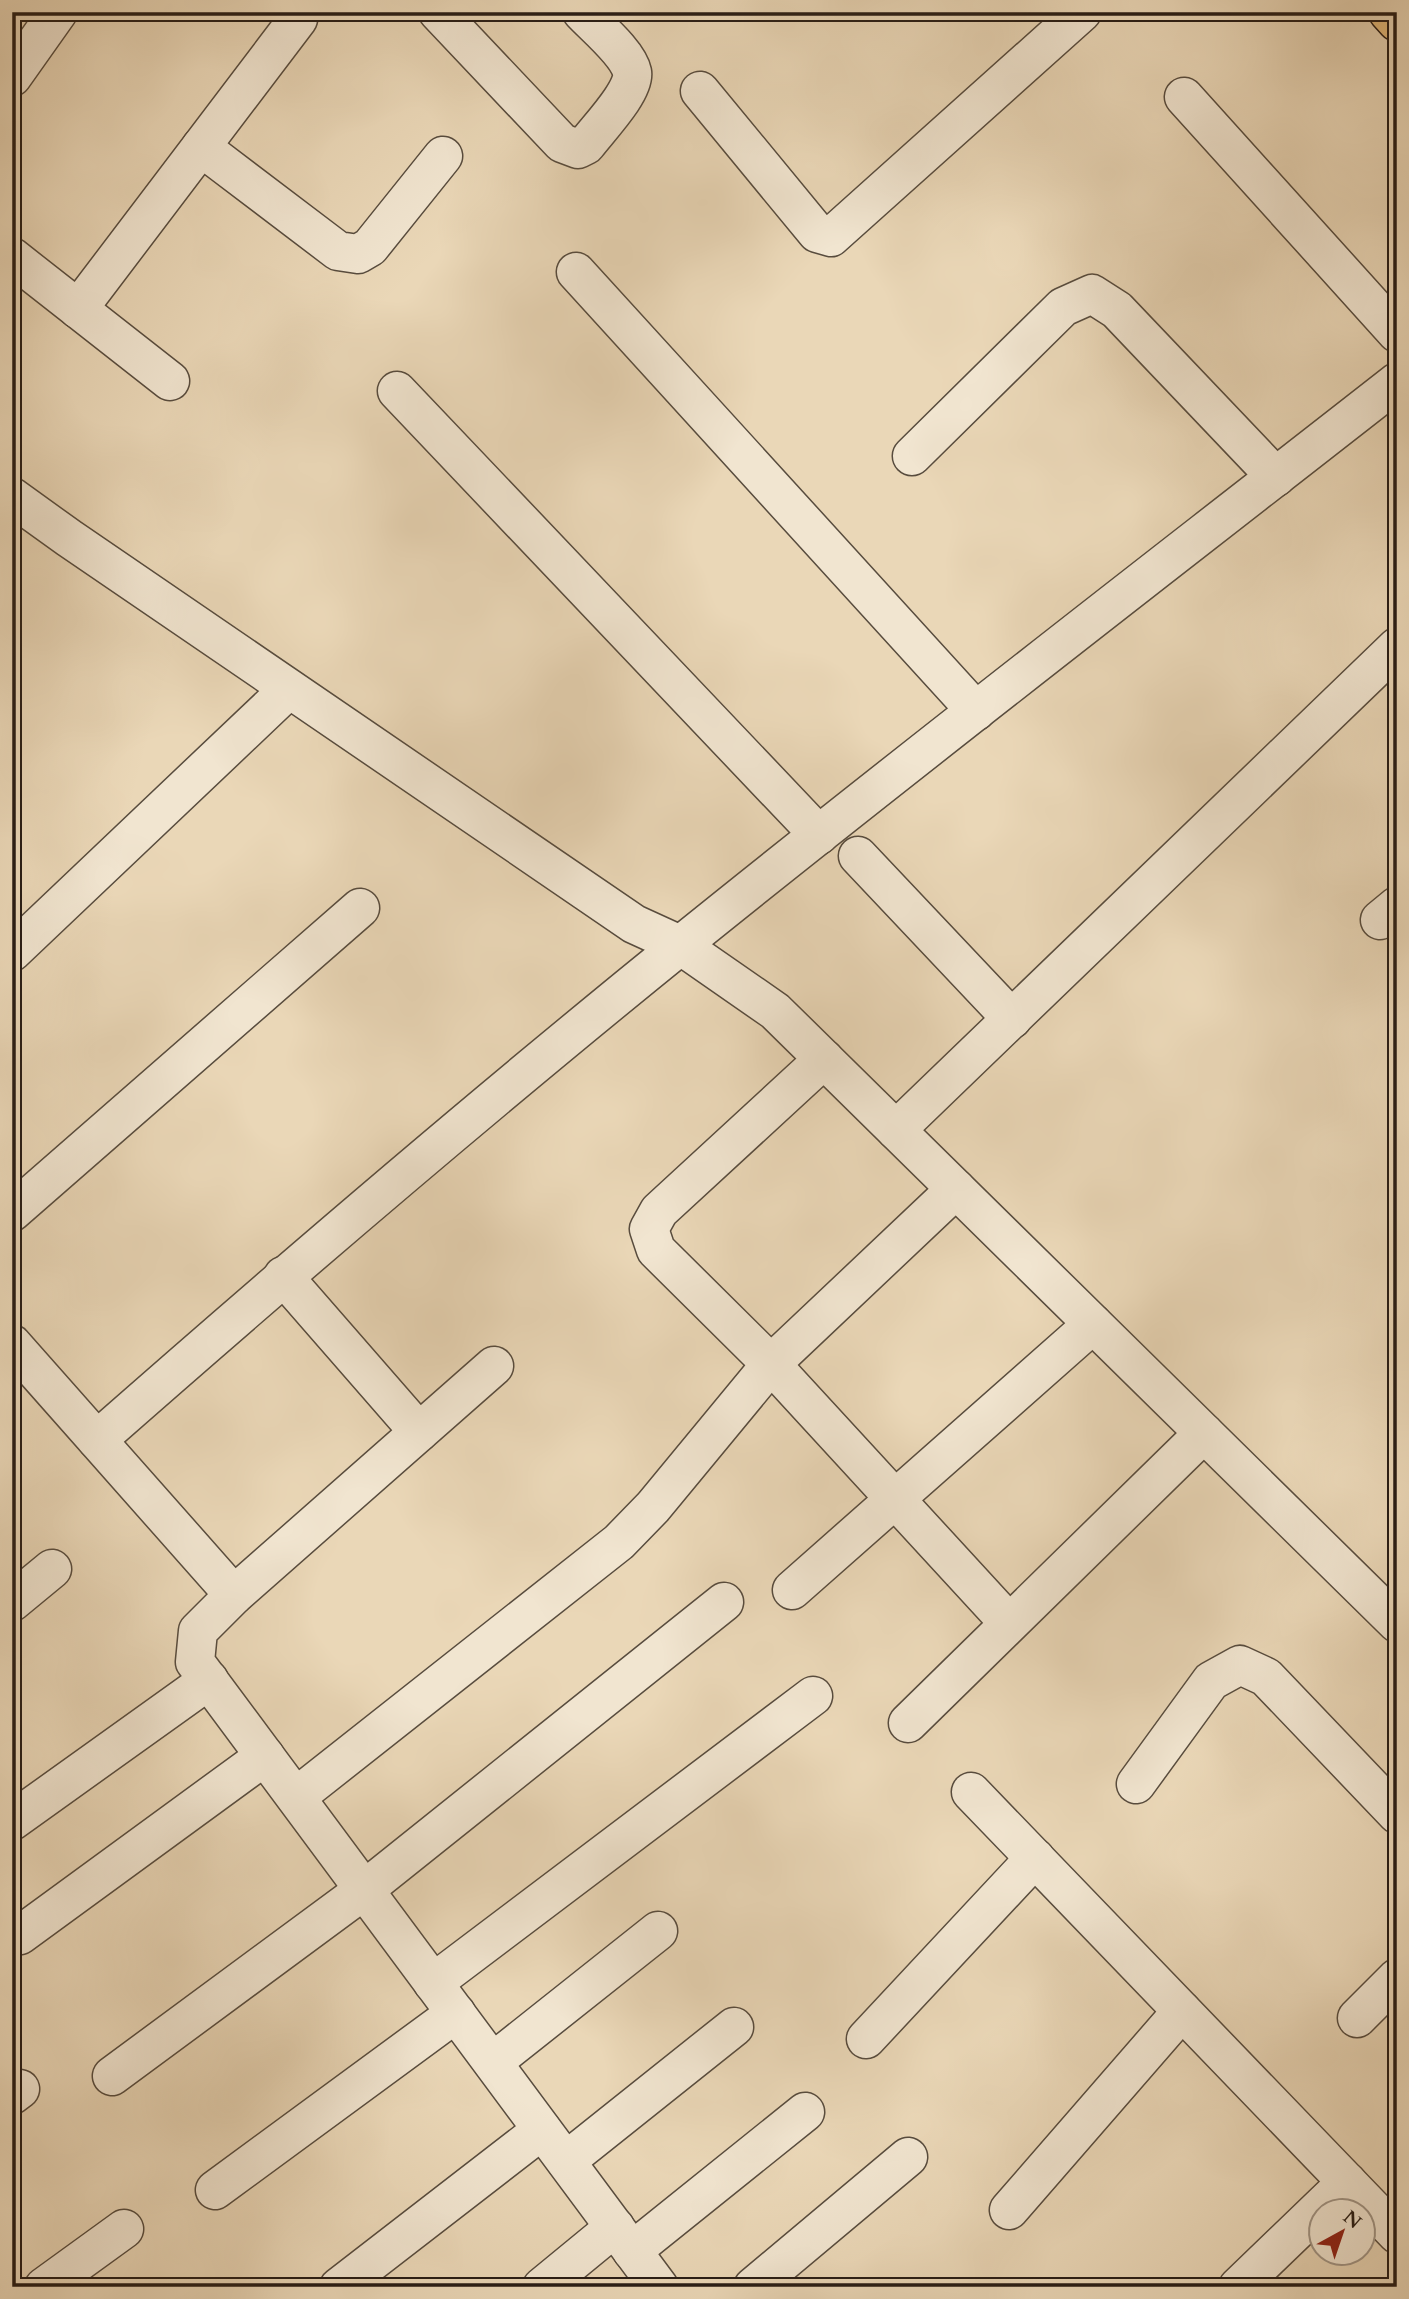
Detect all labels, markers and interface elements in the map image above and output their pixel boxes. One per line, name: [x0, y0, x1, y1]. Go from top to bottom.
north arrow: [1308, 2198, 1378, 2268]
text: N: [1338, 2204, 1367, 2235]

